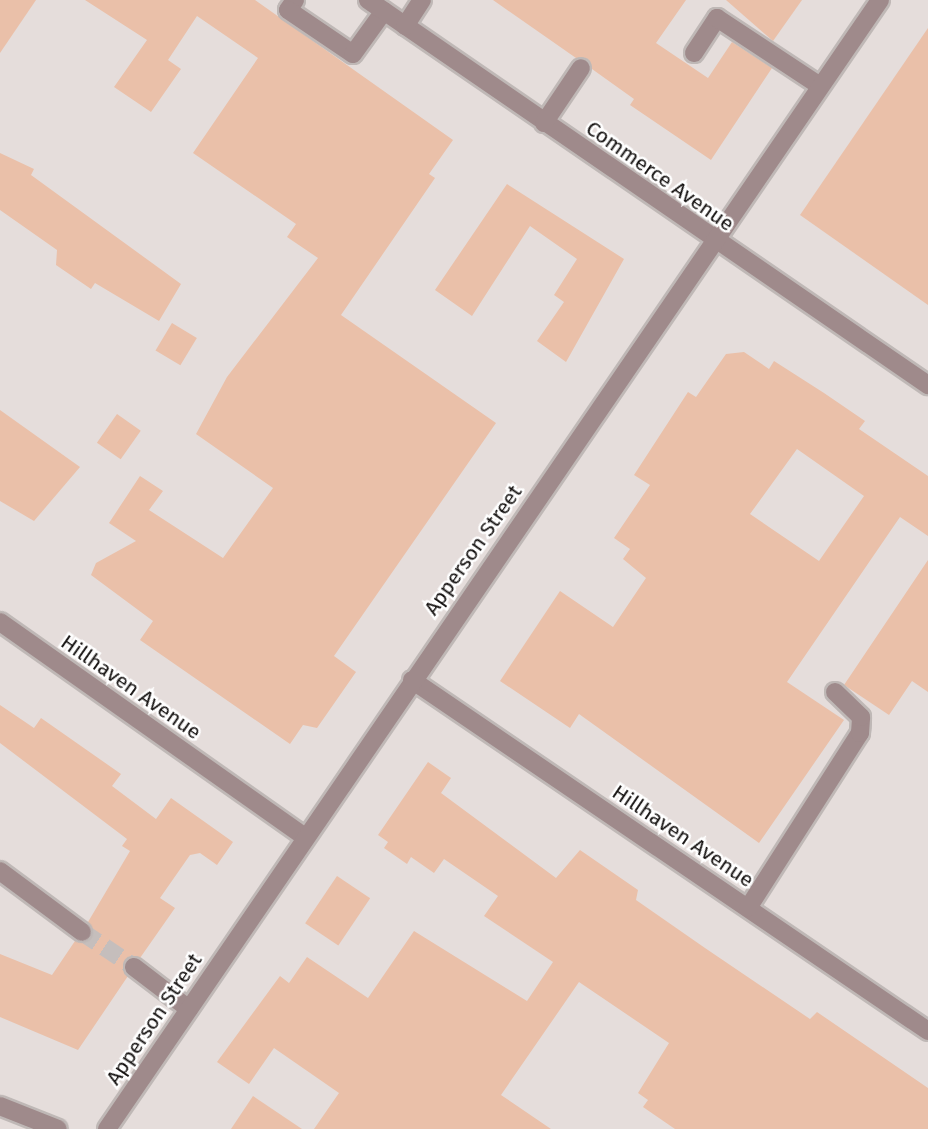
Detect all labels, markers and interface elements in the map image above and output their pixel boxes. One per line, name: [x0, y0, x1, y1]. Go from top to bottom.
street label: Commerce Avenue: [581, 116, 739, 236]
street label: Apperson Street: [419, 480, 527, 620]
street label: Hillhaven Avenue: [56, 629, 206, 745]
street label: Hillhaven Avenue: [607, 779, 759, 893]
street label: Apperson Street: [101, 948, 207, 1090]

